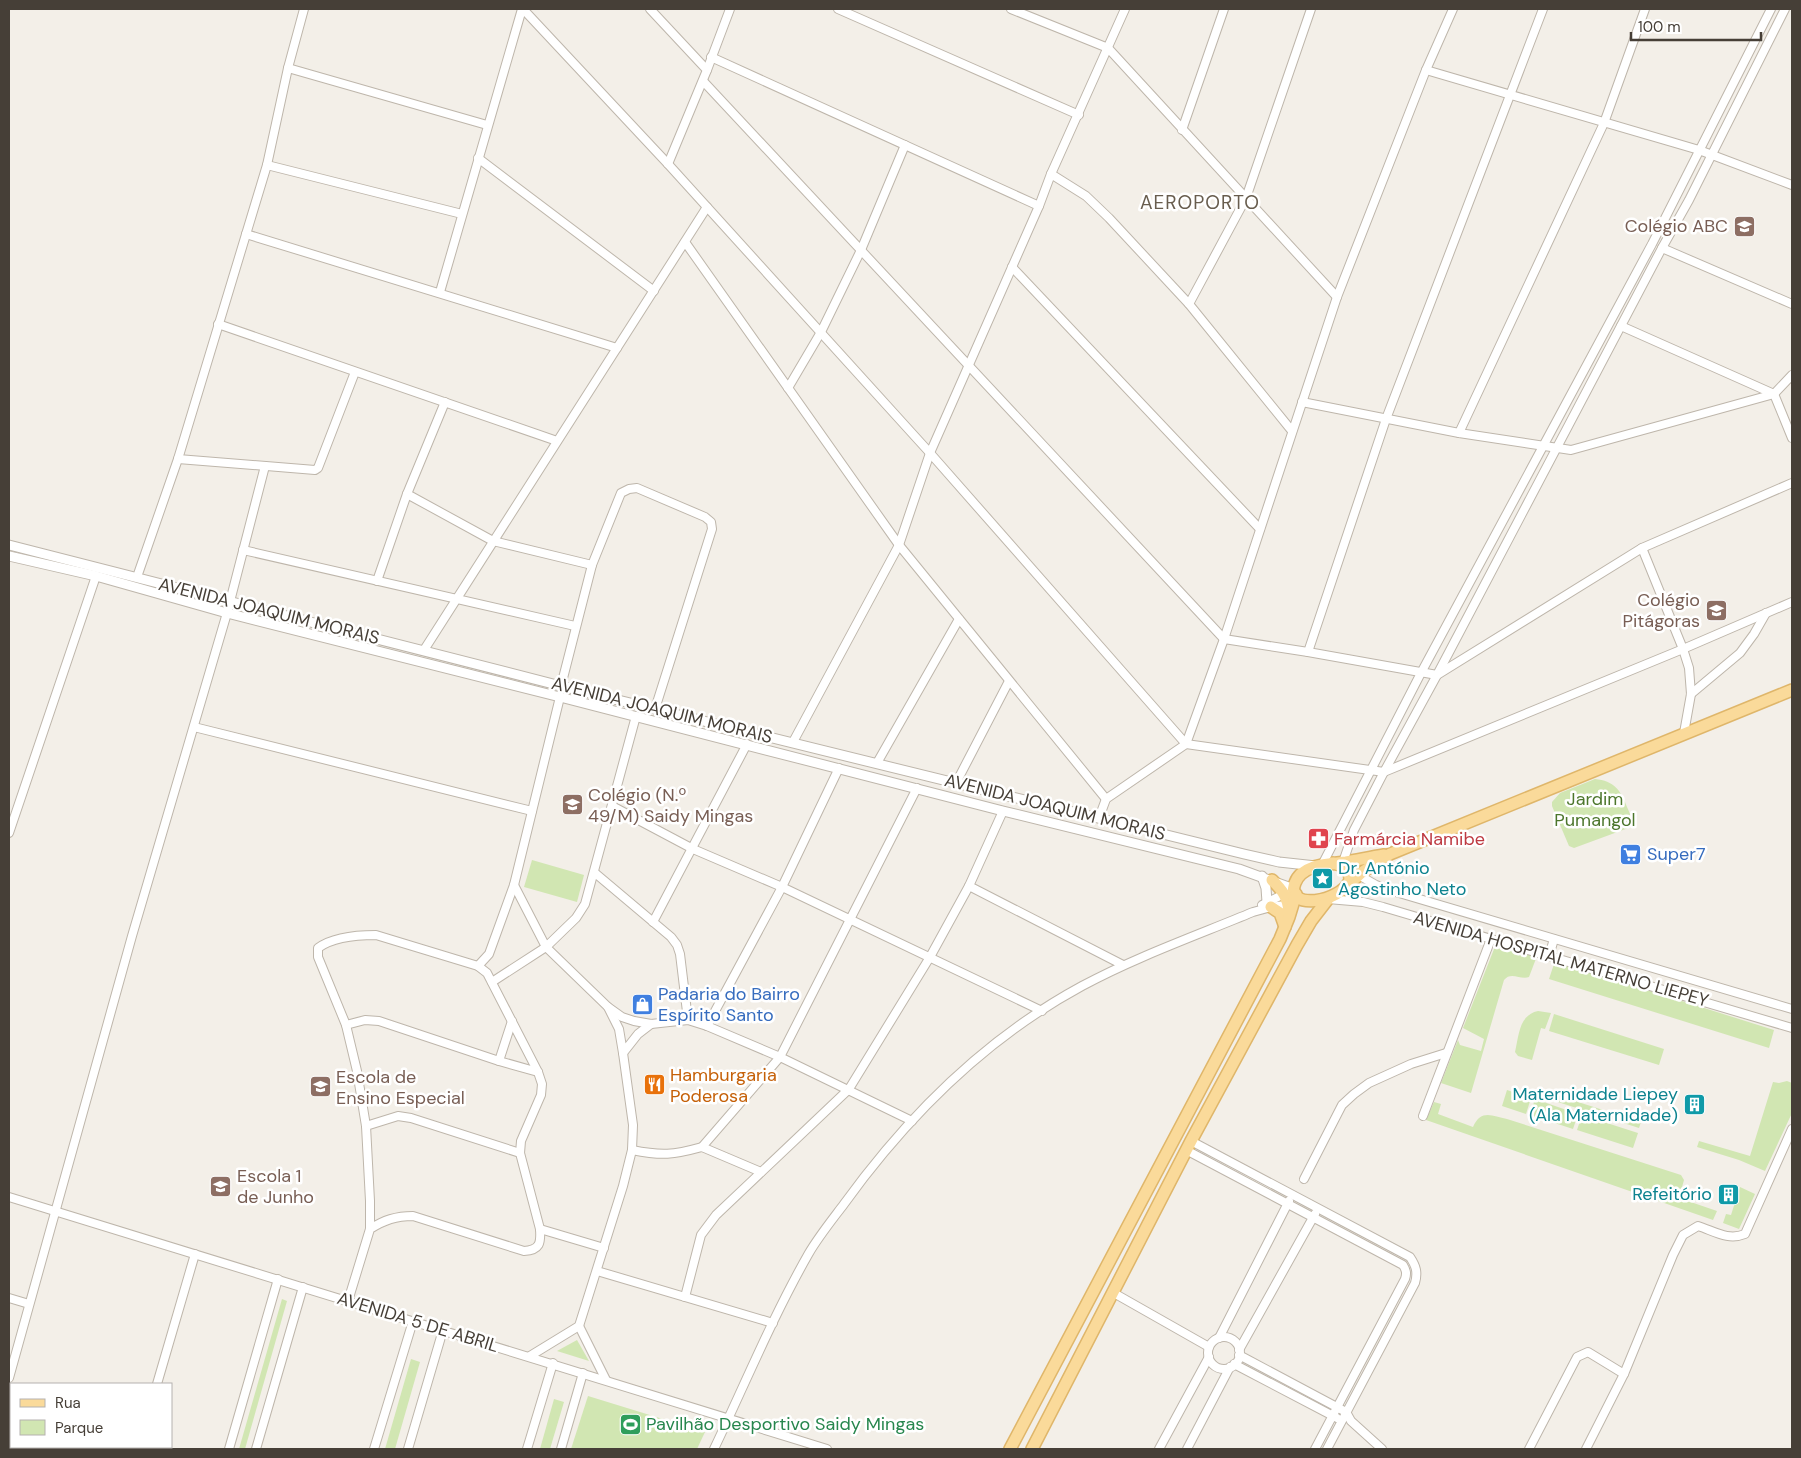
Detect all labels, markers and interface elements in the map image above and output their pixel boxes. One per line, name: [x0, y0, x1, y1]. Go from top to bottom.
scale bar: [1631, 10, 1761, 42]
text: 100 m: [1638, 17, 1681, 37]
district label: AEROPORTO: [1140, 190, 1260, 215]
place label: Colégio ABC: [1625, 214, 1728, 238]
school or university icon: Colégio ABC: [1732, 214, 1756, 238]
street label: AVENIDA JOAQUIM MORAIS: [156, 572, 382, 650]
place label: Colégio Pitágoras: [1623, 588, 1700, 633]
school or university icon: Colégio Pitágoras: [1704, 598, 1728, 622]
street label: AVENIDA JOAQUIM MORAIS: [549, 671, 775, 749]
street label: AVENIDA JOAQUIM MORAIS: [942, 768, 1168, 846]
place label: Colégio (N.º 49/M) Saidy Mingas: [588, 783, 753, 828]
park label: Jardim Pumangol: [1554, 787, 1636, 832]
school or university icon: Colégio (N.º 49/M) Saidy Mingas: [560, 793, 584, 817]
pharmacy icon: Farmárcia Namibe: [1306, 827, 1330, 851]
place label: Farmárcia Namibe: [1334, 827, 1485, 851]
supermarket icon: Super7: [1619, 842, 1643, 866]
place label: Super7: [1647, 842, 1706, 866]
place label: Dr. António Agostinho Neto: [1338, 856, 1466, 901]
place icon: Dr. António Agostinho Neto: [1310, 866, 1334, 890]
street label: AVENIDA HOSPITAL MATERNO LIEPEY: [1411, 905, 1712, 1013]
place label: Padaria do Bairro Espírito Santo: [658, 982, 800, 1027]
shop icon: Padaria do Bairro Espírito Santo: [630, 992, 654, 1016]
place label: Hamburgaria Poderosa: [670, 1063, 777, 1108]
place label: Escola de Ensino Especial: [336, 1065, 465, 1110]
restaurant icon: Hamburgaria Poderosa: [642, 1073, 666, 1097]
school or university icon: Escola de Ensino Especial: [308, 1075, 332, 1099]
place label: Maternidade Liepey (Ala Maternidade): [1512, 1082, 1678, 1127]
building icon: Maternidade Liepey (Ala Maternidade): [1682, 1092, 1706, 1116]
place label: Escola 1 de Junho: [237, 1164, 314, 1209]
school or university icon: Escola 1 de Junho: [209, 1174, 233, 1198]
place label: Refeitório: [1632, 1182, 1712, 1206]
building icon: Refeitório: [1716, 1182, 1740, 1206]
street label: AVENIDA 5 DE ABRIL: [334, 1286, 502, 1358]
legend: [10, 1383, 172, 1448]
text: Rua: [55, 1393, 81, 1413]
sports icon: Pavilhão Desportivo Saidy Mingas: [618, 1412, 642, 1436]
place label: Pavilhão Desportivo Saidy Mingas: [646, 1412, 924, 1436]
text: Parque: [55, 1418, 103, 1438]

